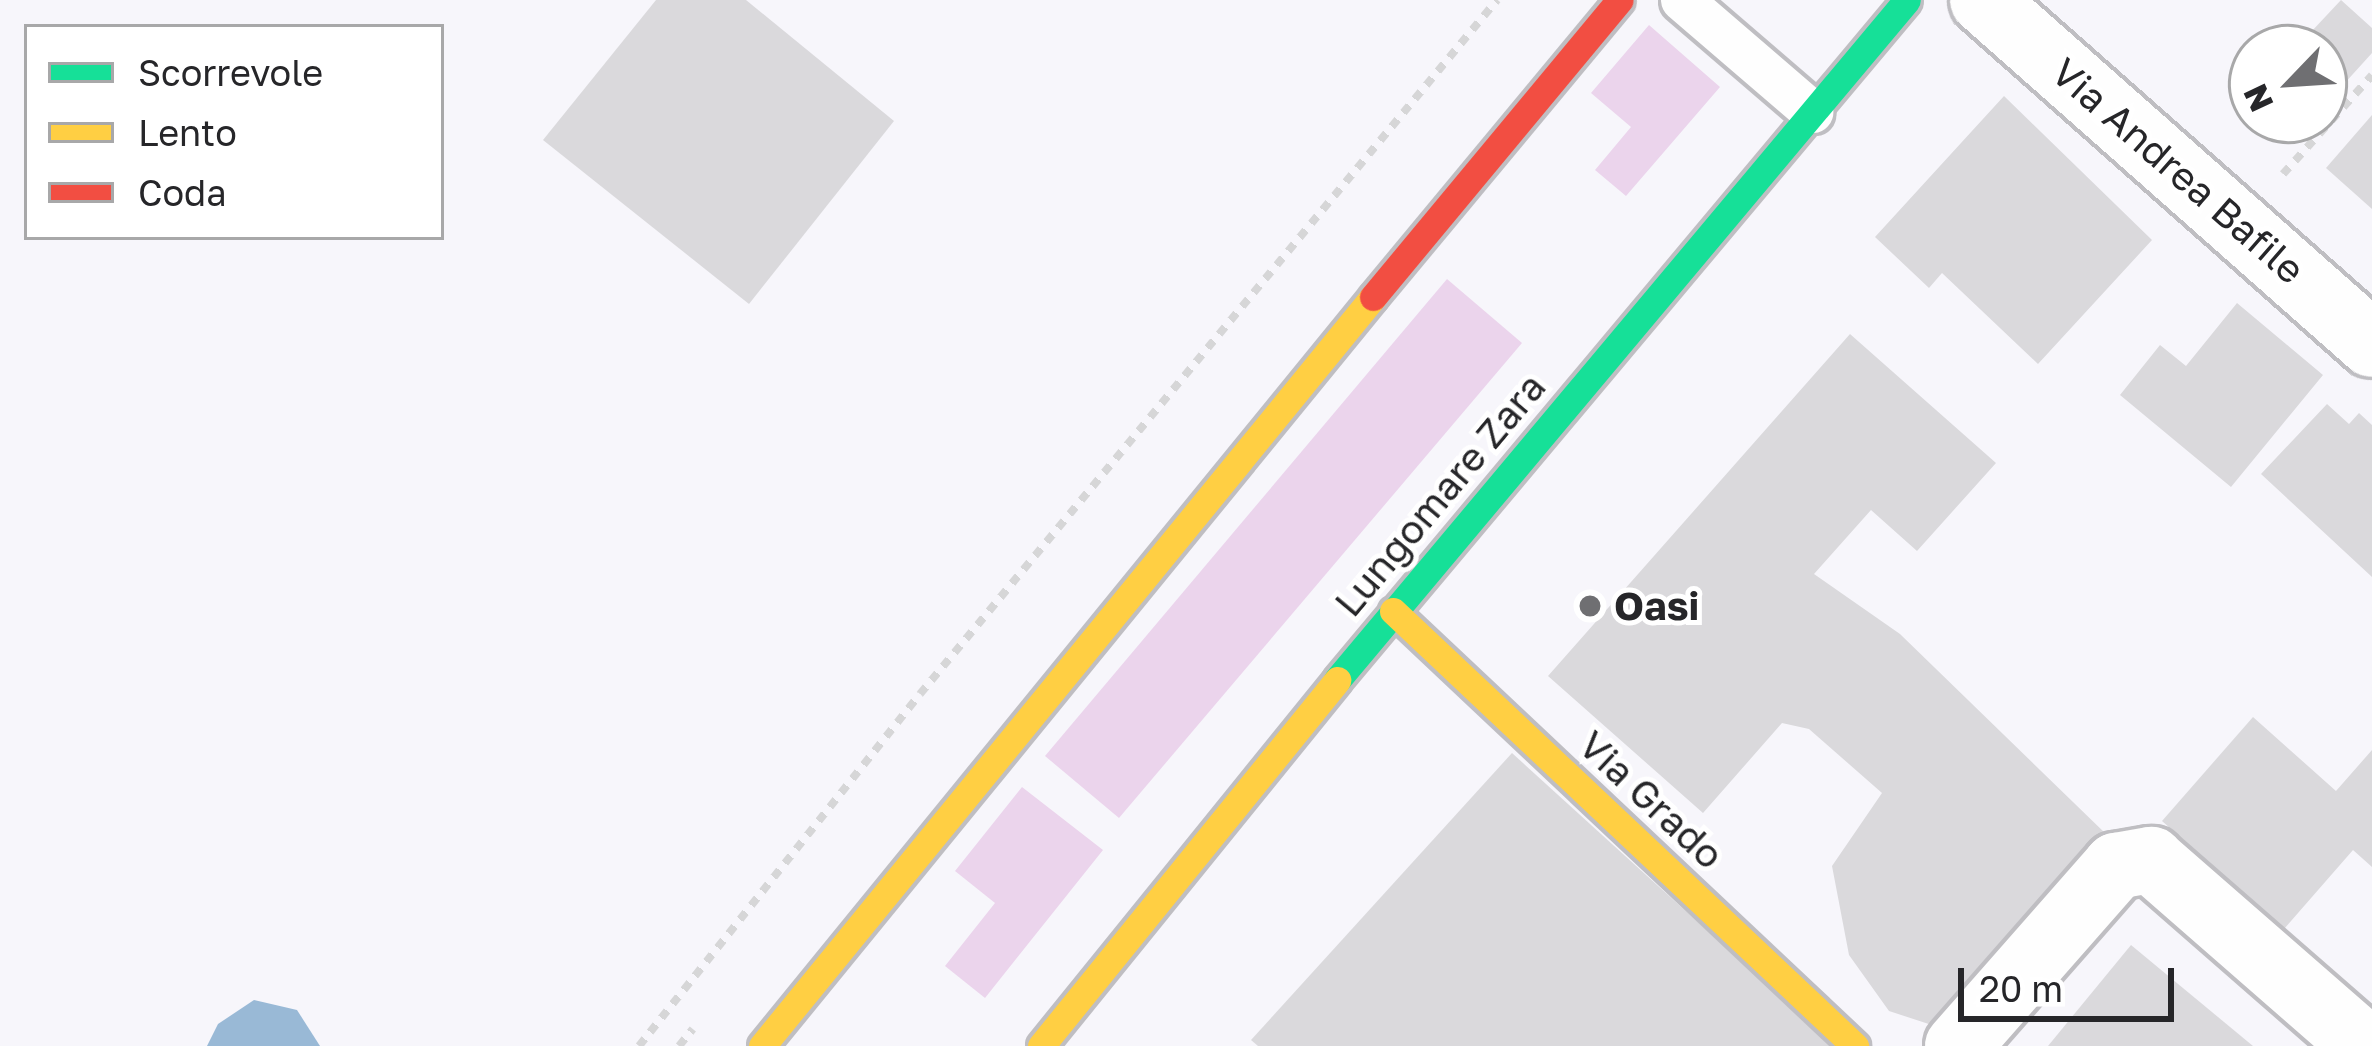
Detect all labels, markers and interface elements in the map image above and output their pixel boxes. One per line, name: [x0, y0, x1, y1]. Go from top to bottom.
legend: [24, 24, 444, 240]
north arrow: [2228, 24, 2348, 144]
street label: Via Andrea Bafile: [2042, 49, 2314, 293]
text: Scorrevole: [138, 51, 323, 94]
text: N: [2235, 79, 2281, 118]
text: Lento: [138, 111, 237, 154]
text: Coda: [138, 171, 227, 214]
street label: Lungomare Zara: [1325, 364, 1555, 626]
place label: Oasi: [1614, 583, 1699, 629]
marker: Oasi: [1577, 593, 1603, 619]
street label: Via Grado: [1569, 721, 1733, 879]
scale bar: [1964, 944, 2180, 1018]
text: 20 m: [1979, 967, 2063, 1010]

